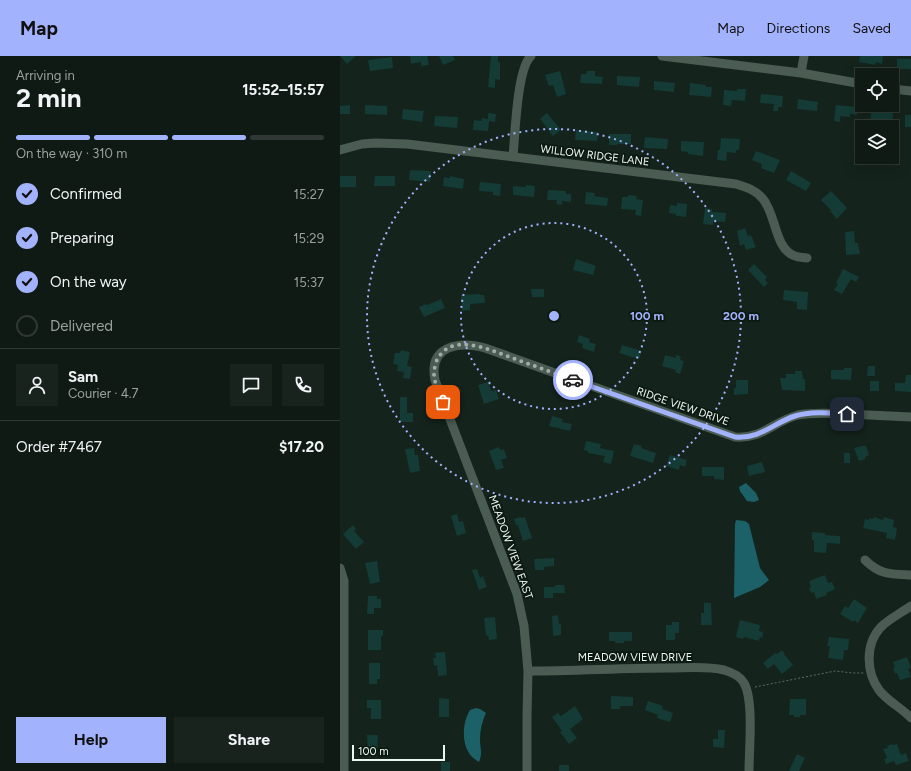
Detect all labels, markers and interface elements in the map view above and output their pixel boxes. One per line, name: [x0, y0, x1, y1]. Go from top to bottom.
text: Map: [20, 17, 58, 40]
text: Map: [717, 20, 745, 37]
text: Directions: [767, 20, 830, 37]
text: Saved: [852, 20, 891, 37]
text: Arriving in: [16, 68, 75, 83]
map controls: [855, 68, 899, 164]
button: locate: [855, 68, 899, 112]
text: 15:52–15:57: [242, 81, 324, 99]
text: 2 min: [16, 82, 82, 114]
button: layers: [855, 120, 899, 164]
street label: WILLOW RIDGE LANE: [540, 142, 650, 169]
text: On the way · 310 m: [16, 146, 127, 161]
icon: check: [16, 183, 38, 205]
text: Confirmed: [50, 185, 122, 203]
text: 15:27: [294, 187, 324, 202]
icon: check: [16, 227, 38, 249]
text: Preparing: [50, 229, 114, 247]
text: 15:29: [293, 231, 324, 246]
icon: check: [16, 271, 38, 293]
text: On the way: [50, 273, 127, 291]
text: 15:37: [294, 275, 324, 290]
centre of rings: [547, 309, 561, 323]
text: 100 m: [630, 309, 664, 323]
text: 200 m: [723, 309, 759, 323]
text: Delivered: [50, 317, 113, 335]
courier: [553, 360, 593, 400]
button: person: [16, 364, 58, 406]
button: chat: [230, 364, 272, 406]
button: phone: [282, 364, 324, 406]
text: Sam: [68, 368, 98, 386]
icon: car: [562, 369, 584, 391]
pin: [426, 385, 460, 419]
street label: RIDGE VIEW DRIVE: [635, 385, 731, 428]
text: Courier · 4.7: [68, 386, 139, 401]
icon: bag: [432, 391, 454, 413]
pin: [830, 397, 864, 431]
icon: home: [836, 403, 858, 425]
text: Order #7467: [16, 438, 102, 456]
text: $17.20: [279, 438, 324, 456]
street label: MEADOW VIEW EAST: [486, 493, 535, 601]
street label: MEADOW VIEW DRIVE: [578, 651, 692, 664]
button: Help: [16, 717, 166, 763]
button: Share: [174, 717, 324, 763]
scale bar: [352, 743, 445, 762]
text: 100 m: [358, 745, 389, 758]

